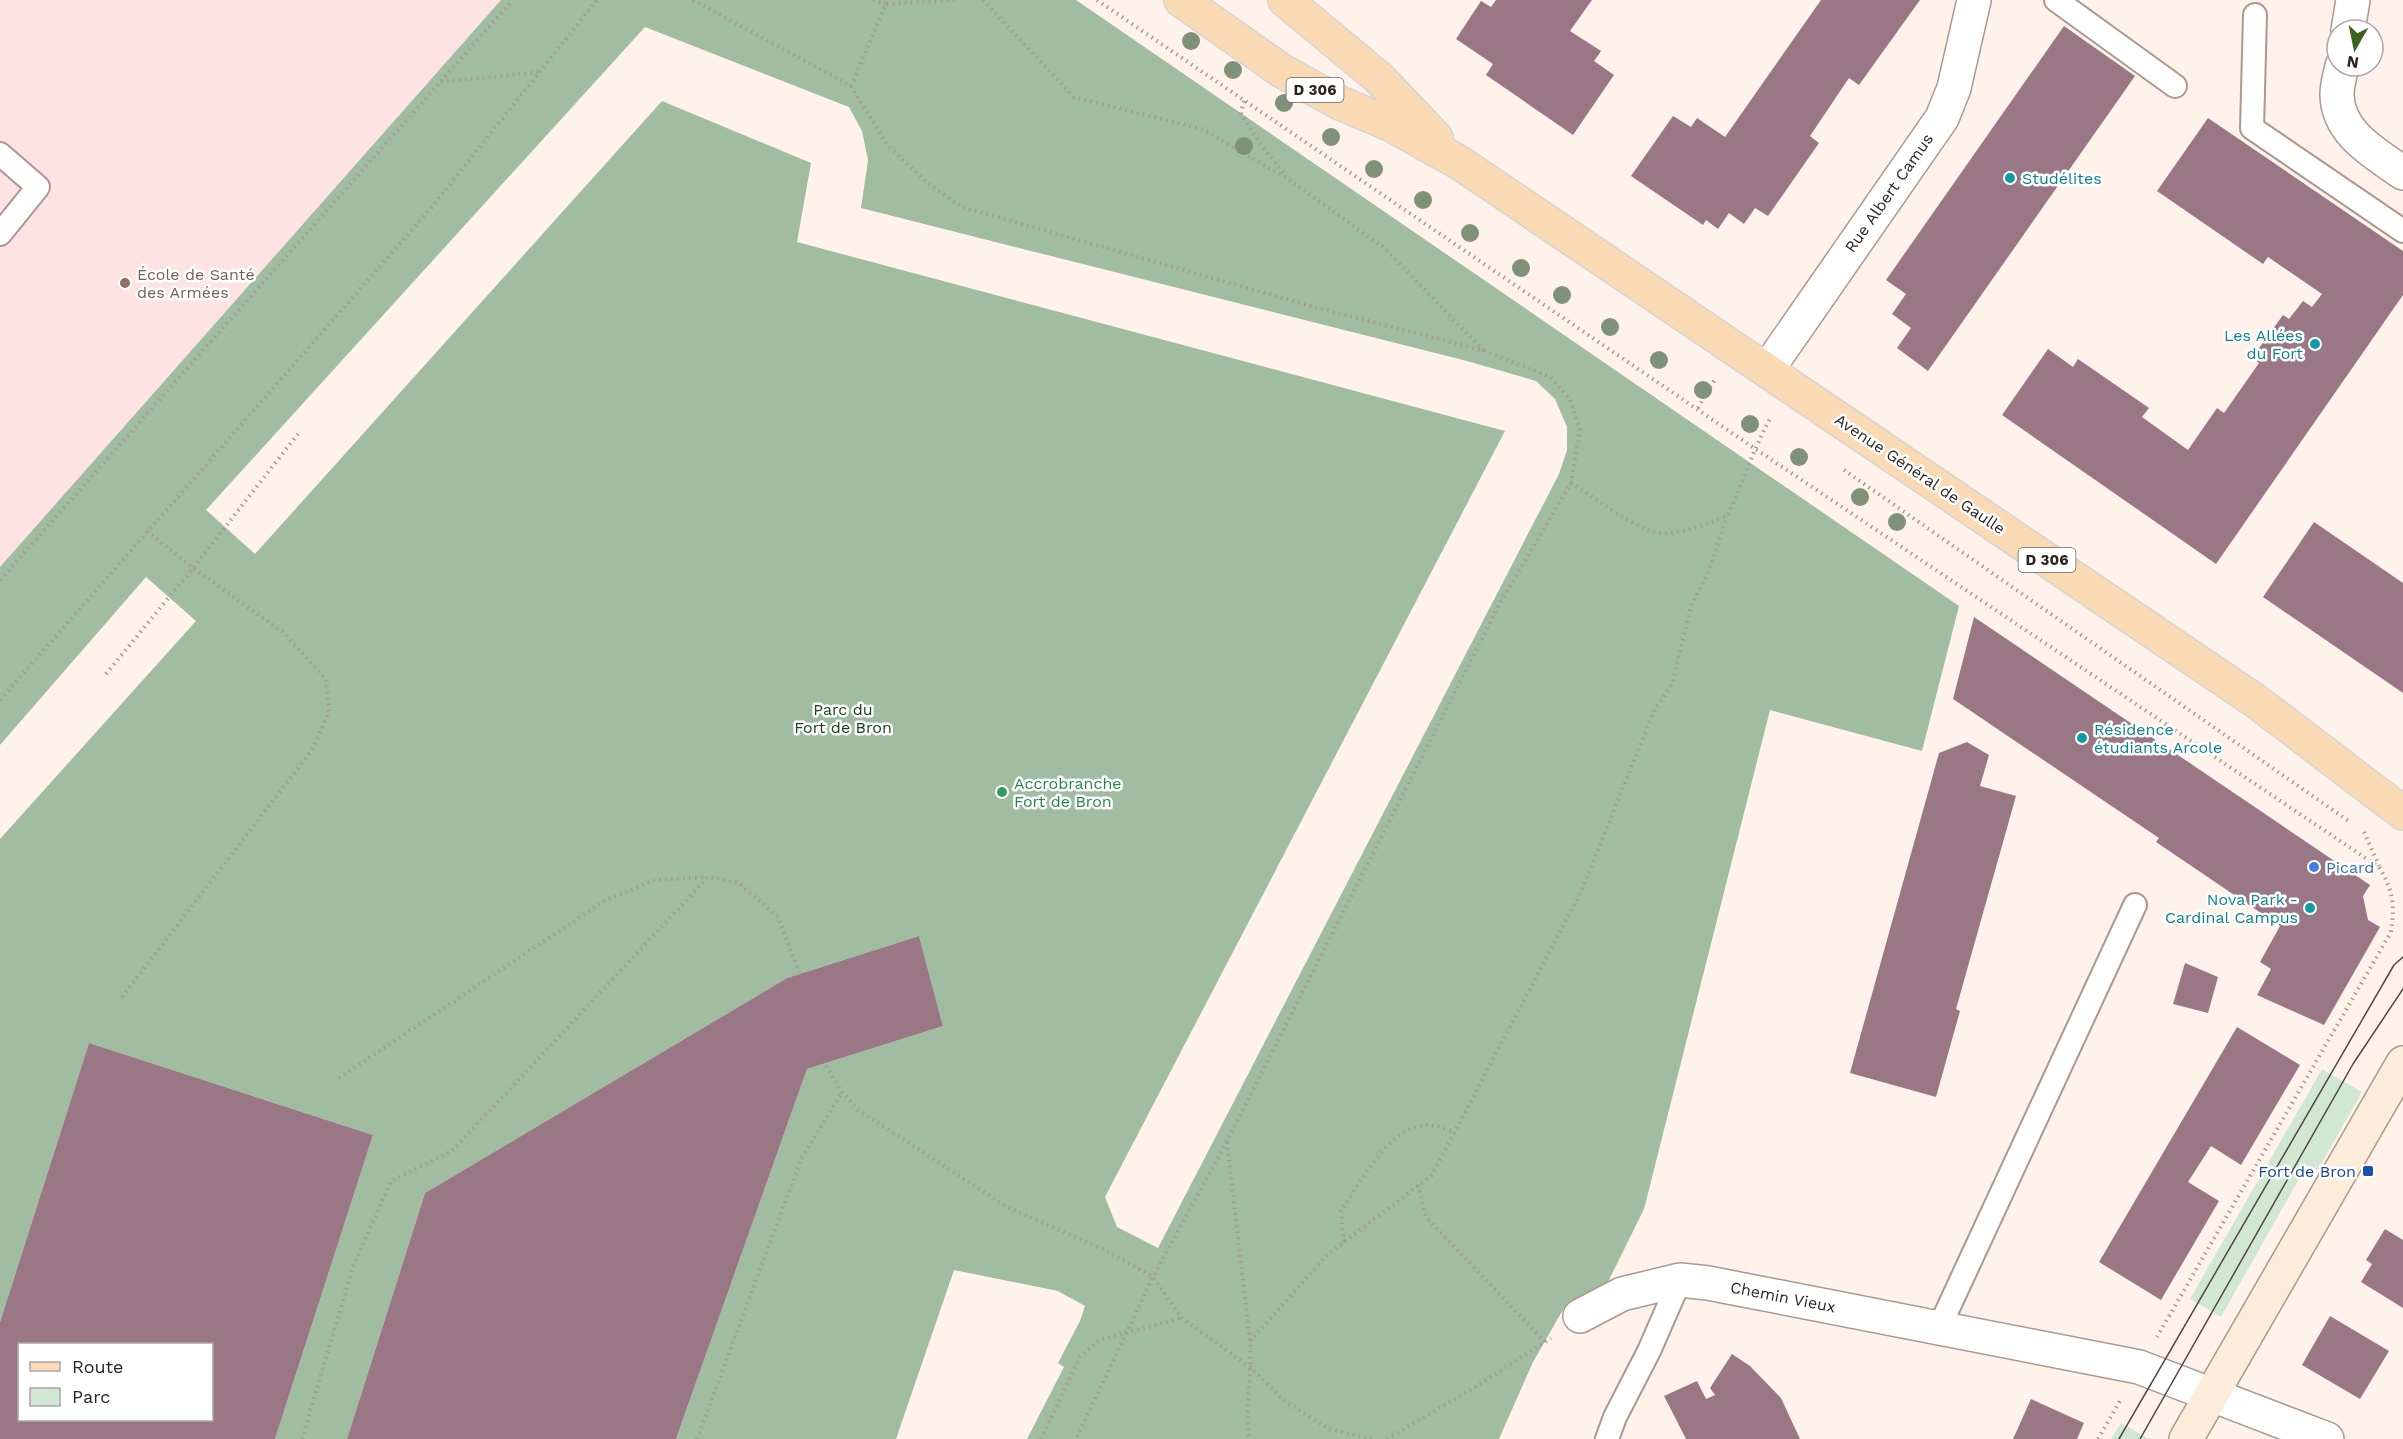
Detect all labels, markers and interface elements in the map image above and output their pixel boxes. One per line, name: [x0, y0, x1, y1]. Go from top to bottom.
north arrow: [2325, 18, 2385, 78]
text: N: [2345, 52, 2360, 73]
road number: D 306: [1286, 78, 1344, 102]
street label: Rue Albert Camus: [1841, 130, 1937, 256]
place label: Studélites: [2022, 169, 2102, 188]
marker: Studélites: [2003, 171, 2017, 185]
place label: École de Santé des Armées: [137, 265, 255, 302]
marker: École de Santé des Armées: [118, 276, 132, 290]
place label: Les Allées du Fort: [2224, 326, 2303, 363]
marker: Les Allées du Fort: [2308, 337, 2322, 351]
street label: Avenue Général de Gaulle: [1831, 410, 2009, 538]
road number: D 306: [2018, 548, 2076, 572]
park label: Parc du Fort de Bron: [794, 700, 892, 737]
place label: Résidence étudiants Arcole: [2094, 720, 2222, 757]
marker: Résidence étudiants Arcole: [2075, 731, 2089, 745]
place label: Accrobranche Fort de Bron: [1014, 774, 1122, 811]
marker: Accrobranche Fort de Bron: [995, 785, 1009, 799]
place label: Picard: [2326, 858, 2374, 877]
marker: Picard: [2307, 860, 2321, 874]
place label: Nova Park - Cardinal Campus: [2165, 890, 2298, 927]
marker: Nova Park - Cardinal Campus: [2303, 901, 2317, 915]
place label: Fort de Bron: [2258, 1162, 2356, 1181]
marker: Fort de Bron: [2361, 1164, 2375, 1178]
street label: Chemin Vieux: [1729, 1277, 1837, 1317]
legend: [18, 1343, 213, 1421]
text: Route: [72, 1356, 124, 1377]
text: Parc: [72, 1386, 110, 1407]

